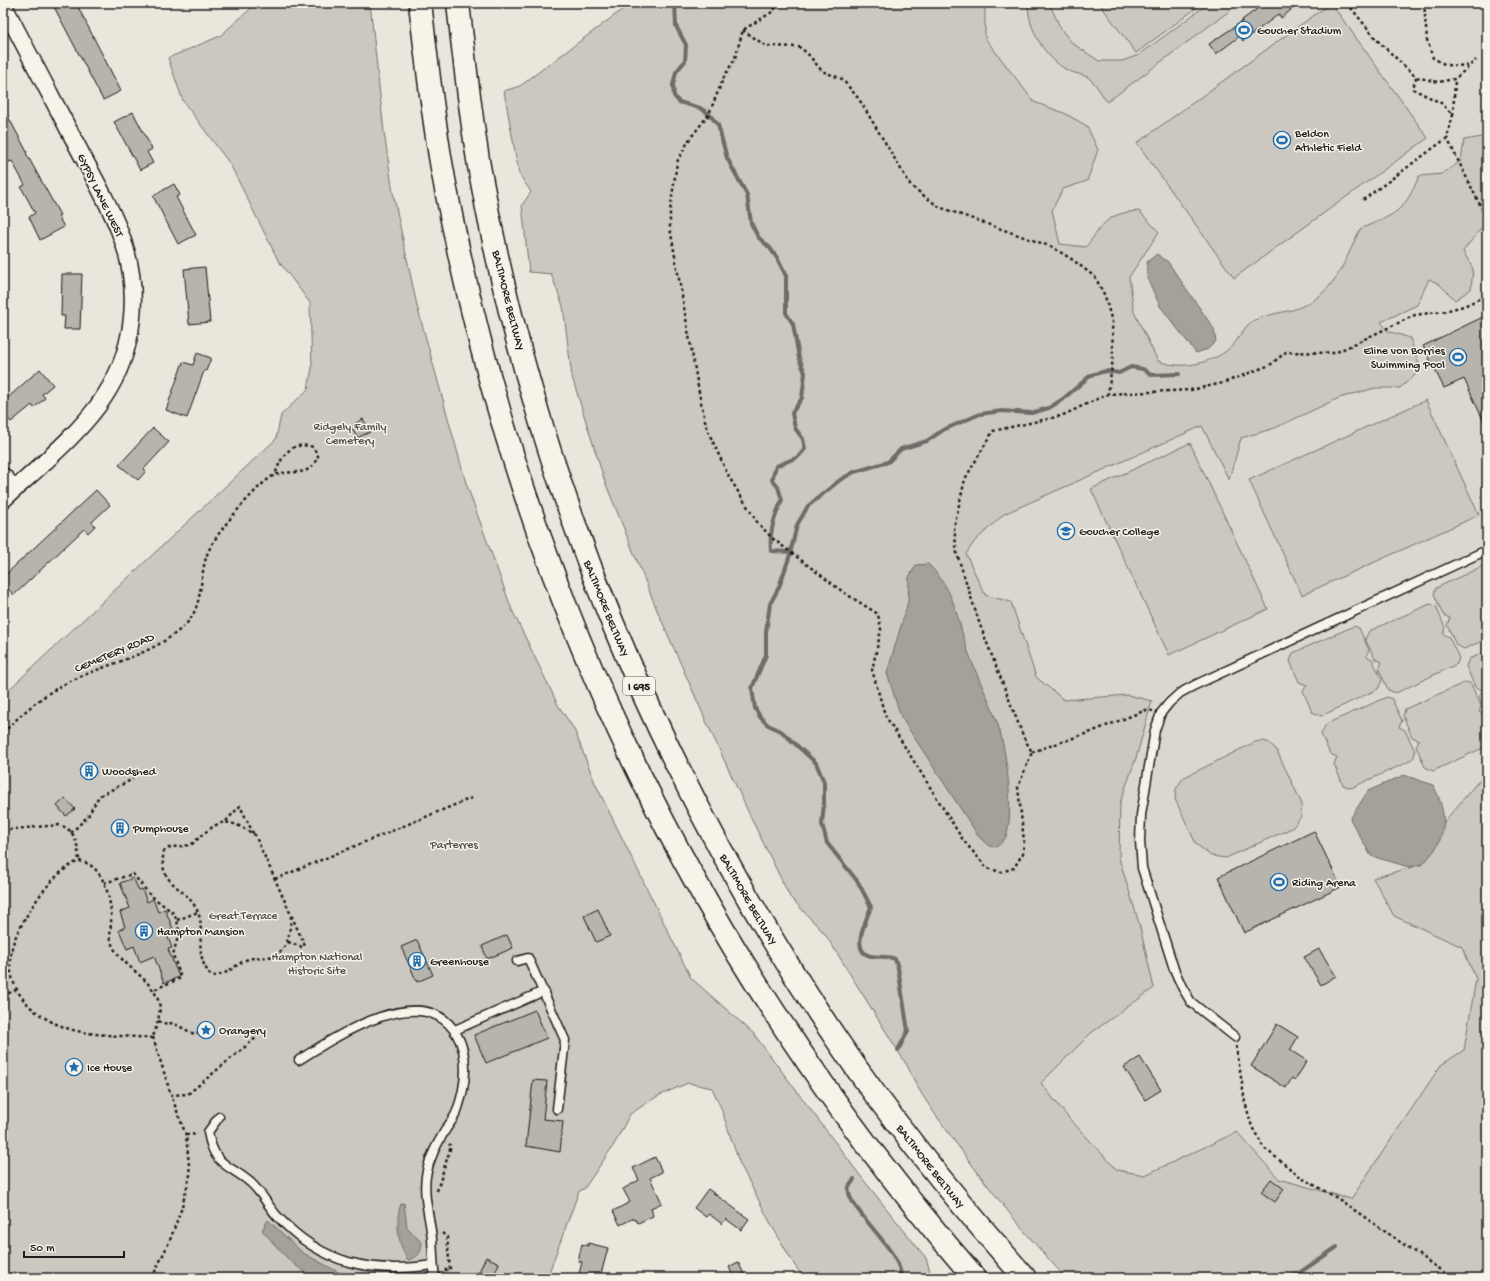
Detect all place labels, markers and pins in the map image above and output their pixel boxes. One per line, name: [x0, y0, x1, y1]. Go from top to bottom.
sports icon: Goucher Stadium: [1234, 20, 1254, 40]
place label: Goucher Stadium: [1257, 25, 1342, 39]
place label: Beldon Athletic Field: [1294, 128, 1362, 156]
sports icon: Beldon Athletic Field: [1272, 130, 1292, 150]
place label: Eline von Borries Swimming Pool: [1363, 345, 1446, 373]
sports icon: Eline von Borries Swimming Pool: [1448, 347, 1468, 367]
school or university icon: Goucher College: [1056, 521, 1076, 541]
place label: Goucher College: [1079, 526, 1160, 540]
building icon: Woodshed: [79, 761, 99, 781]
place label: Woodshed: [102, 766, 157, 780]
building icon: Pumphouse: [110, 818, 130, 838]
place label: Pumphouse: [132, 823, 189, 837]
sports icon: Riding Arena: [1269, 872, 1289, 892]
place label: Riding Arena: [1292, 877, 1356, 891]
building icon: Hampton Mansion: [134, 921, 154, 941]
place label: Hampton Mansion: [157, 926, 245, 940]
building icon: Greenhouse: [407, 951, 427, 971]
place label: Greenhouse: [430, 956, 490, 970]
place icon: Orangery: [196, 1020, 216, 1040]
place label: Orangery: [219, 1025, 266, 1039]
place icon: Ice House: [64, 1057, 84, 1077]
place label: Ice House: [87, 1062, 133, 1076]

